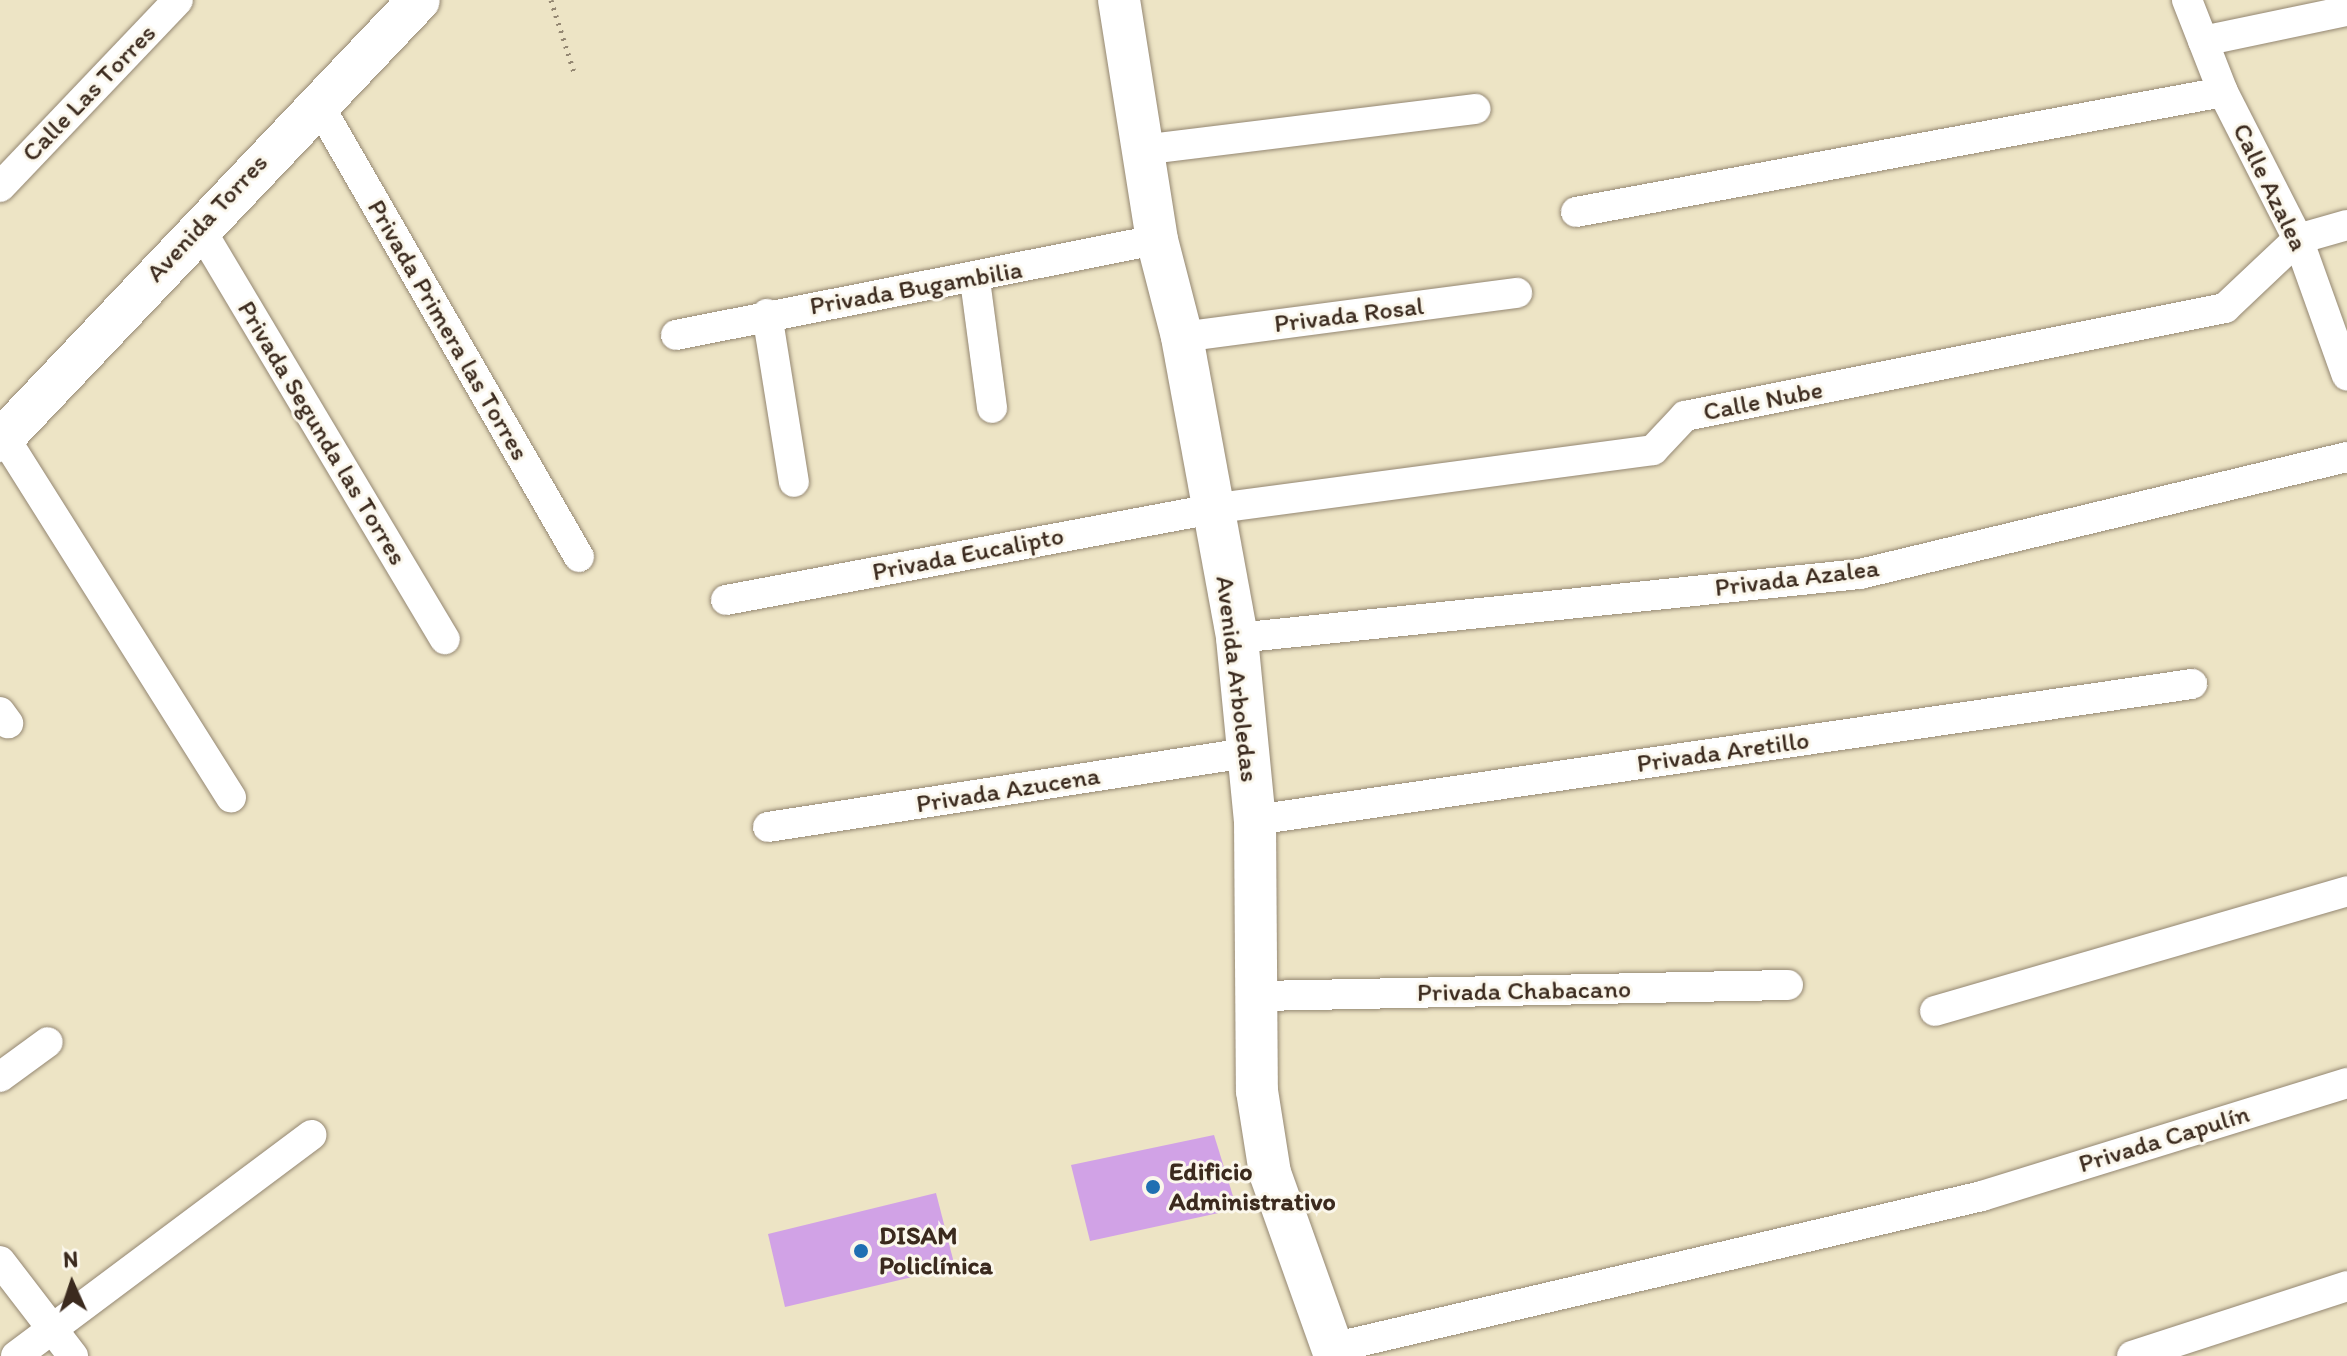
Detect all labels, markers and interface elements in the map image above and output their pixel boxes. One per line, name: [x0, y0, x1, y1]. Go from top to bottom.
street label: Calle Las Torres: [16, 19, 162, 167]
street label: Calle Azalea: [2226, 118, 2314, 256]
street label: Avenida Torres: [140, 147, 274, 289]
street label: Privada Primera las Torres: [361, 195, 535, 465]
street label: Privada Bugambilia: [807, 254, 1025, 322]
street label: Privada Rosal: [1272, 290, 1426, 340]
street label: Privada Segunda las Torres: [231, 296, 413, 570]
street label: Calle Nube: [1701, 374, 1825, 428]
street label: Privada Eucalipto: [870, 520, 1066, 588]
street label: Privada Azalea: [1713, 552, 1881, 604]
street label: Avenida Arboledas: [1209, 574, 1265, 784]
street label: Privada Aretillo: [1635, 724, 1811, 780]
street label: Privada Azucena: [914, 760, 1102, 820]
street label: Privada Chabacano: [1417, 974, 1631, 1008]
street label: Privada Capulín: [2075, 1098, 2253, 1180]
place label: Edificio Administrativo: [1169, 1156, 1336, 1218]
marker: Edificio Administrativo: [1144, 1178, 1162, 1196]
place label: DISAM Policlínica: [879, 1220, 993, 1282]
marker: DISAM Policlínica: [850, 1240, 872, 1262]
north arrow: [32, 1244, 112, 1324]
text: N: [63, 1246, 79, 1273]

